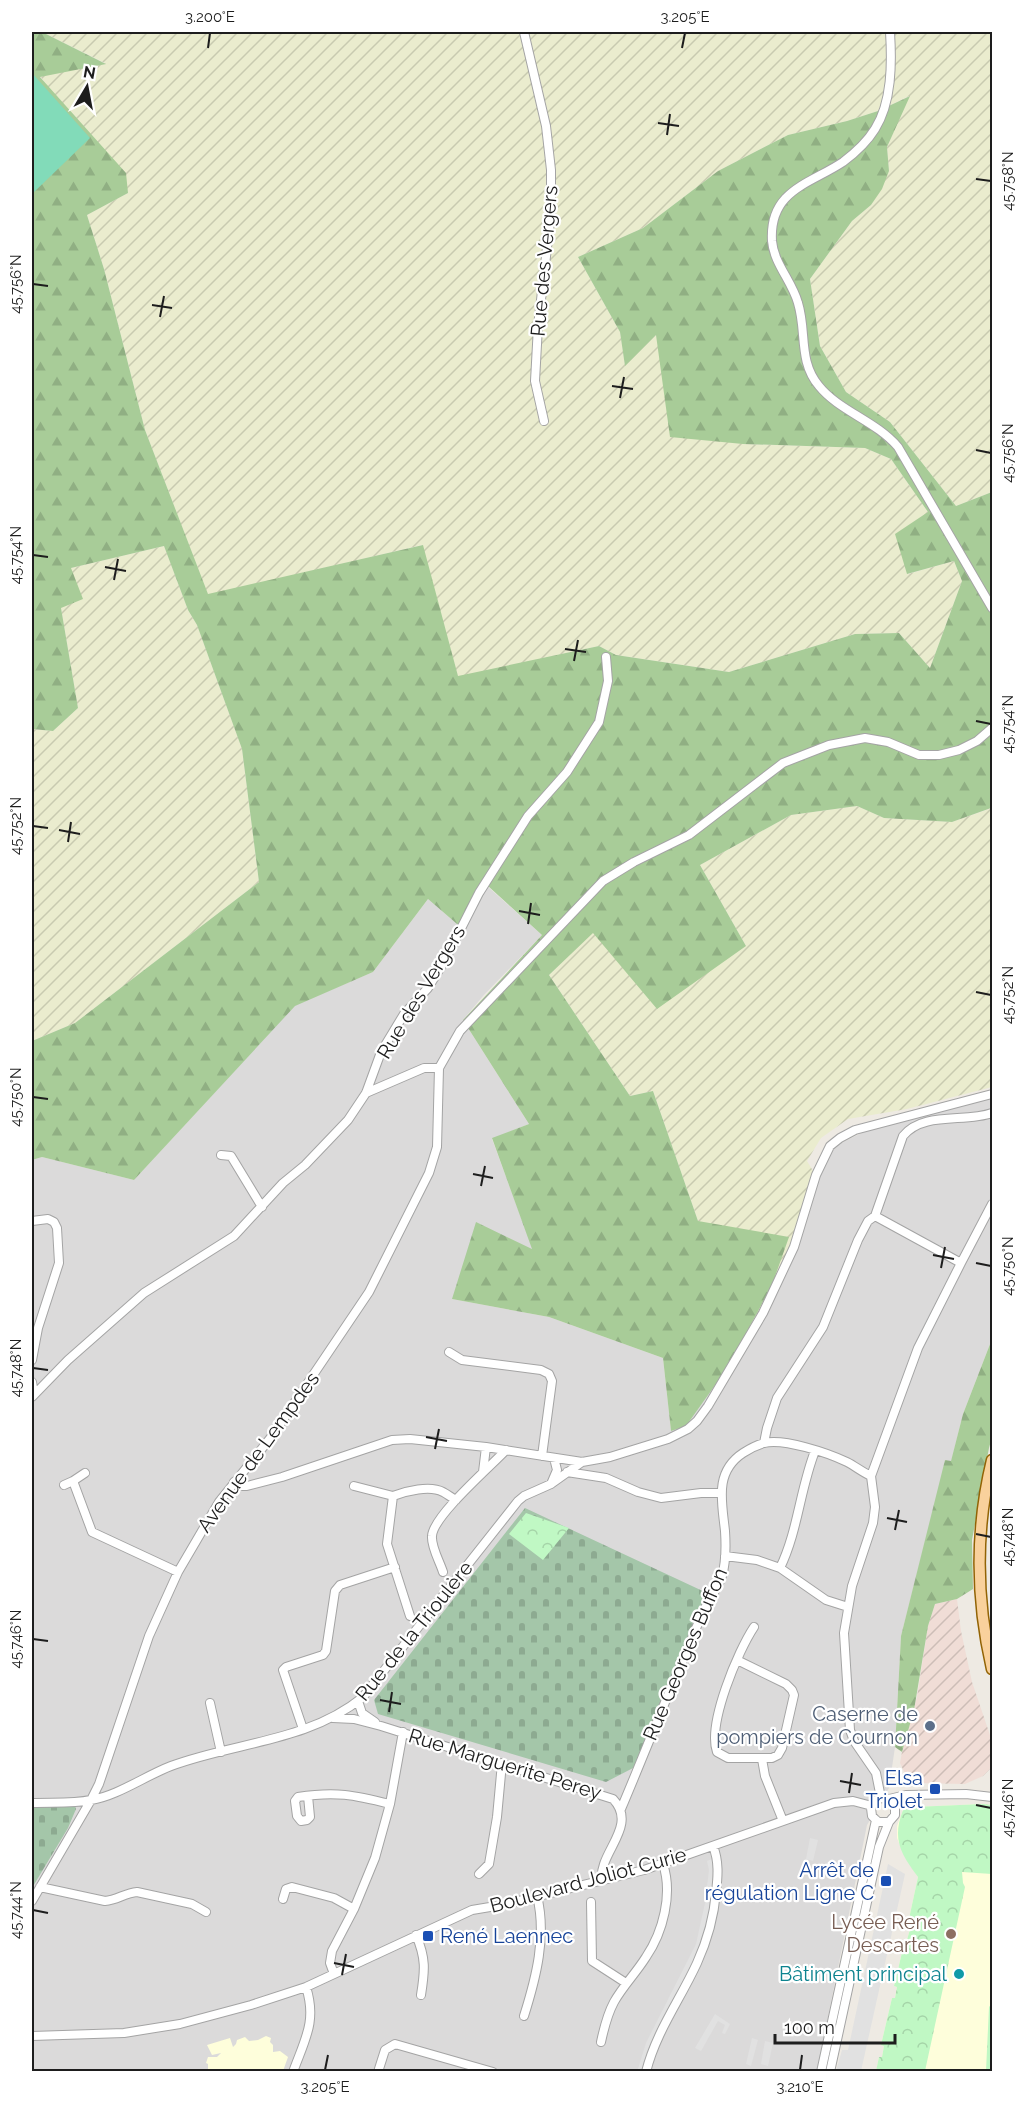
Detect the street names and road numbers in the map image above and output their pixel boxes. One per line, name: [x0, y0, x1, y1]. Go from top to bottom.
street label: Rue des Vergers: [525, 185, 563, 337]
street label: Rue des Vergers: [372, 921, 470, 1063]
street label: Avenue de Lempdes: [192, 1367, 324, 1537]
street label: Rue de la Trioulère: [350, 1556, 478, 1706]
street label: Rue Georges Buffon: [638, 1564, 732, 1744]
street label: Rue Marguerite Perey: [406, 1723, 604, 1805]
street label: Boulevard Joliot Curie: [487, 1842, 689, 1918]

